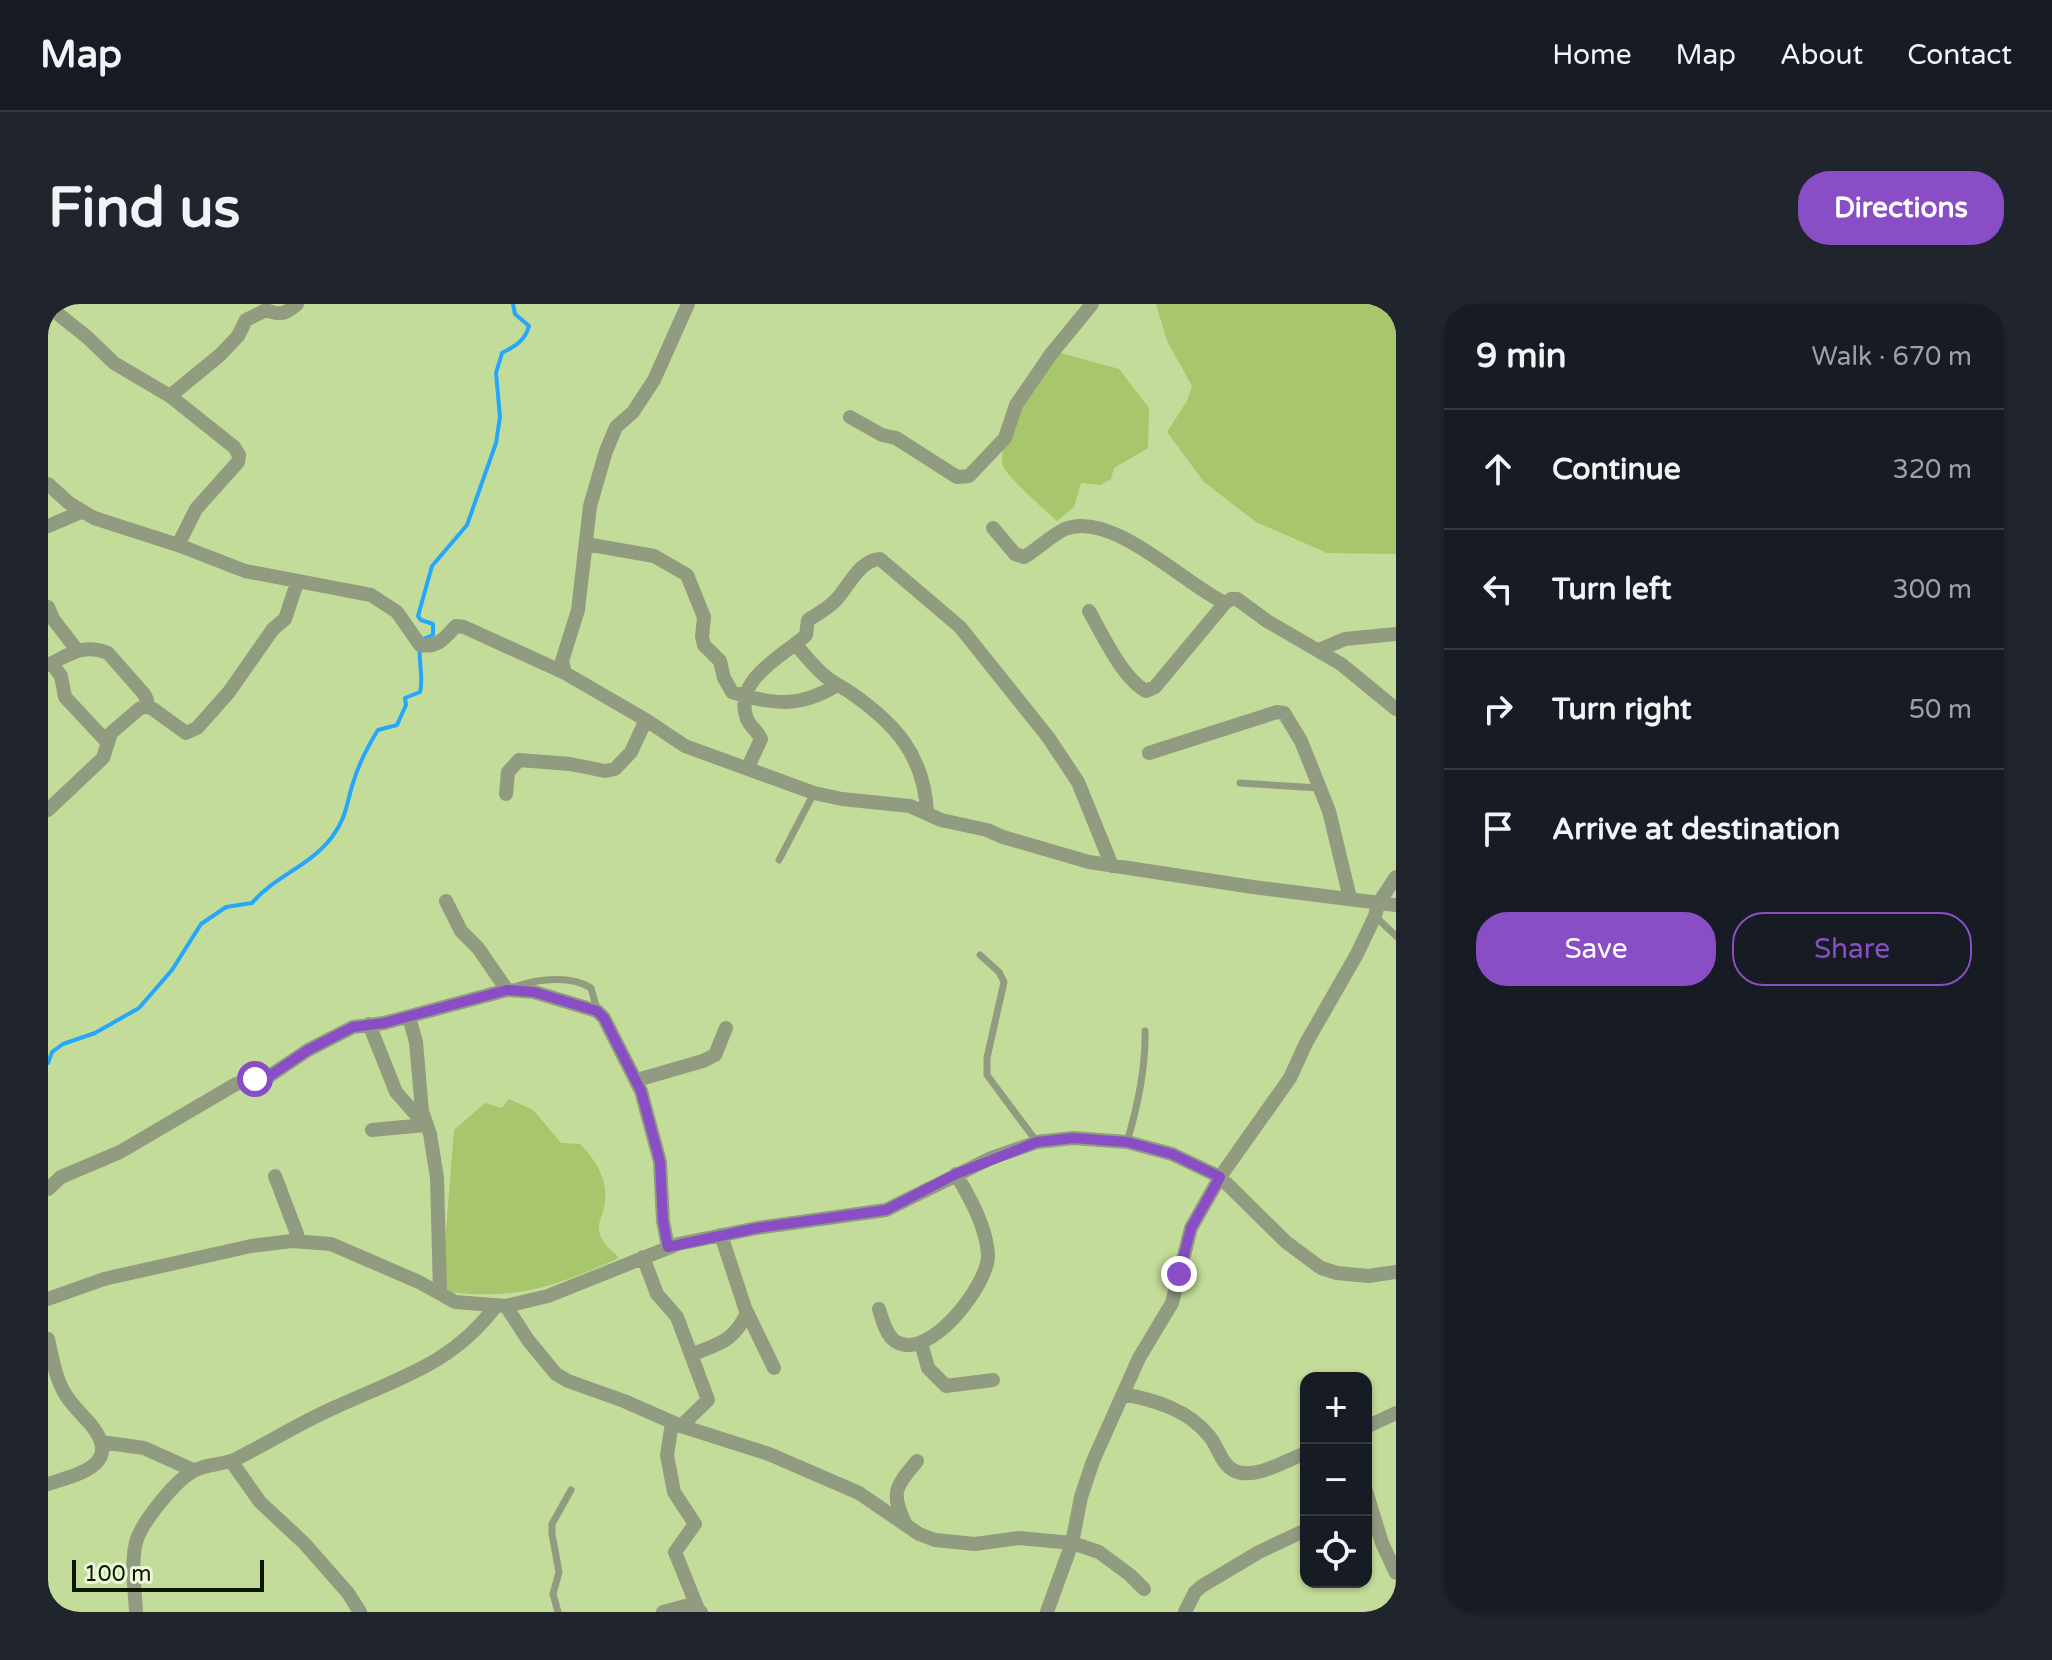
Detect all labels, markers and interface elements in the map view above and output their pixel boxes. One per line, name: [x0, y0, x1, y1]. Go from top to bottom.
text: Map: [40, 32, 122, 78]
text: Home: [1552, 38, 1632, 72]
text: Map: [1676, 38, 1736, 72]
text: About: [1780, 38, 1863, 72]
text: Contact: [1907, 38, 2012, 72]
button: Directions: [1798, 171, 2004, 245]
text: Find us: [48, 175, 240, 242]
text: 9 min: [1476, 336, 1567, 377]
text: Walk · 670 m: [1812, 341, 1972, 372]
icon: ahead: [1476, 447, 1520, 491]
text: Continue: [1552, 451, 1681, 488]
text: 320 m: [1892, 454, 1972, 485]
icon: left: [1476, 567, 1520, 611]
text: Turn left: [1552, 571, 1671, 608]
text: 300 m: [1892, 574, 1972, 605]
icon: right: [1476, 687, 1520, 731]
text: Turn right: [1552, 691, 1692, 728]
text: 50 m: [1909, 694, 1972, 725]
icon: arrive: [1476, 807, 1520, 851]
text: Arrive at destination: [1552, 811, 1840, 848]
button: Save: [1476, 912, 1716, 986]
button: Share: [1732, 912, 1972, 986]
route start: [237, 1061, 273, 1097]
route end: [1161, 1256, 1197, 1292]
map controls: [1300, 1372, 1372, 1588]
button: +: [1300, 1372, 1372, 1444]
button: −: [1300, 1444, 1372, 1516]
button: locate: [1300, 1516, 1372, 1588]
scale bar: [72, 1556, 264, 1592]
text: 100 m: [84, 1561, 151, 1587]

